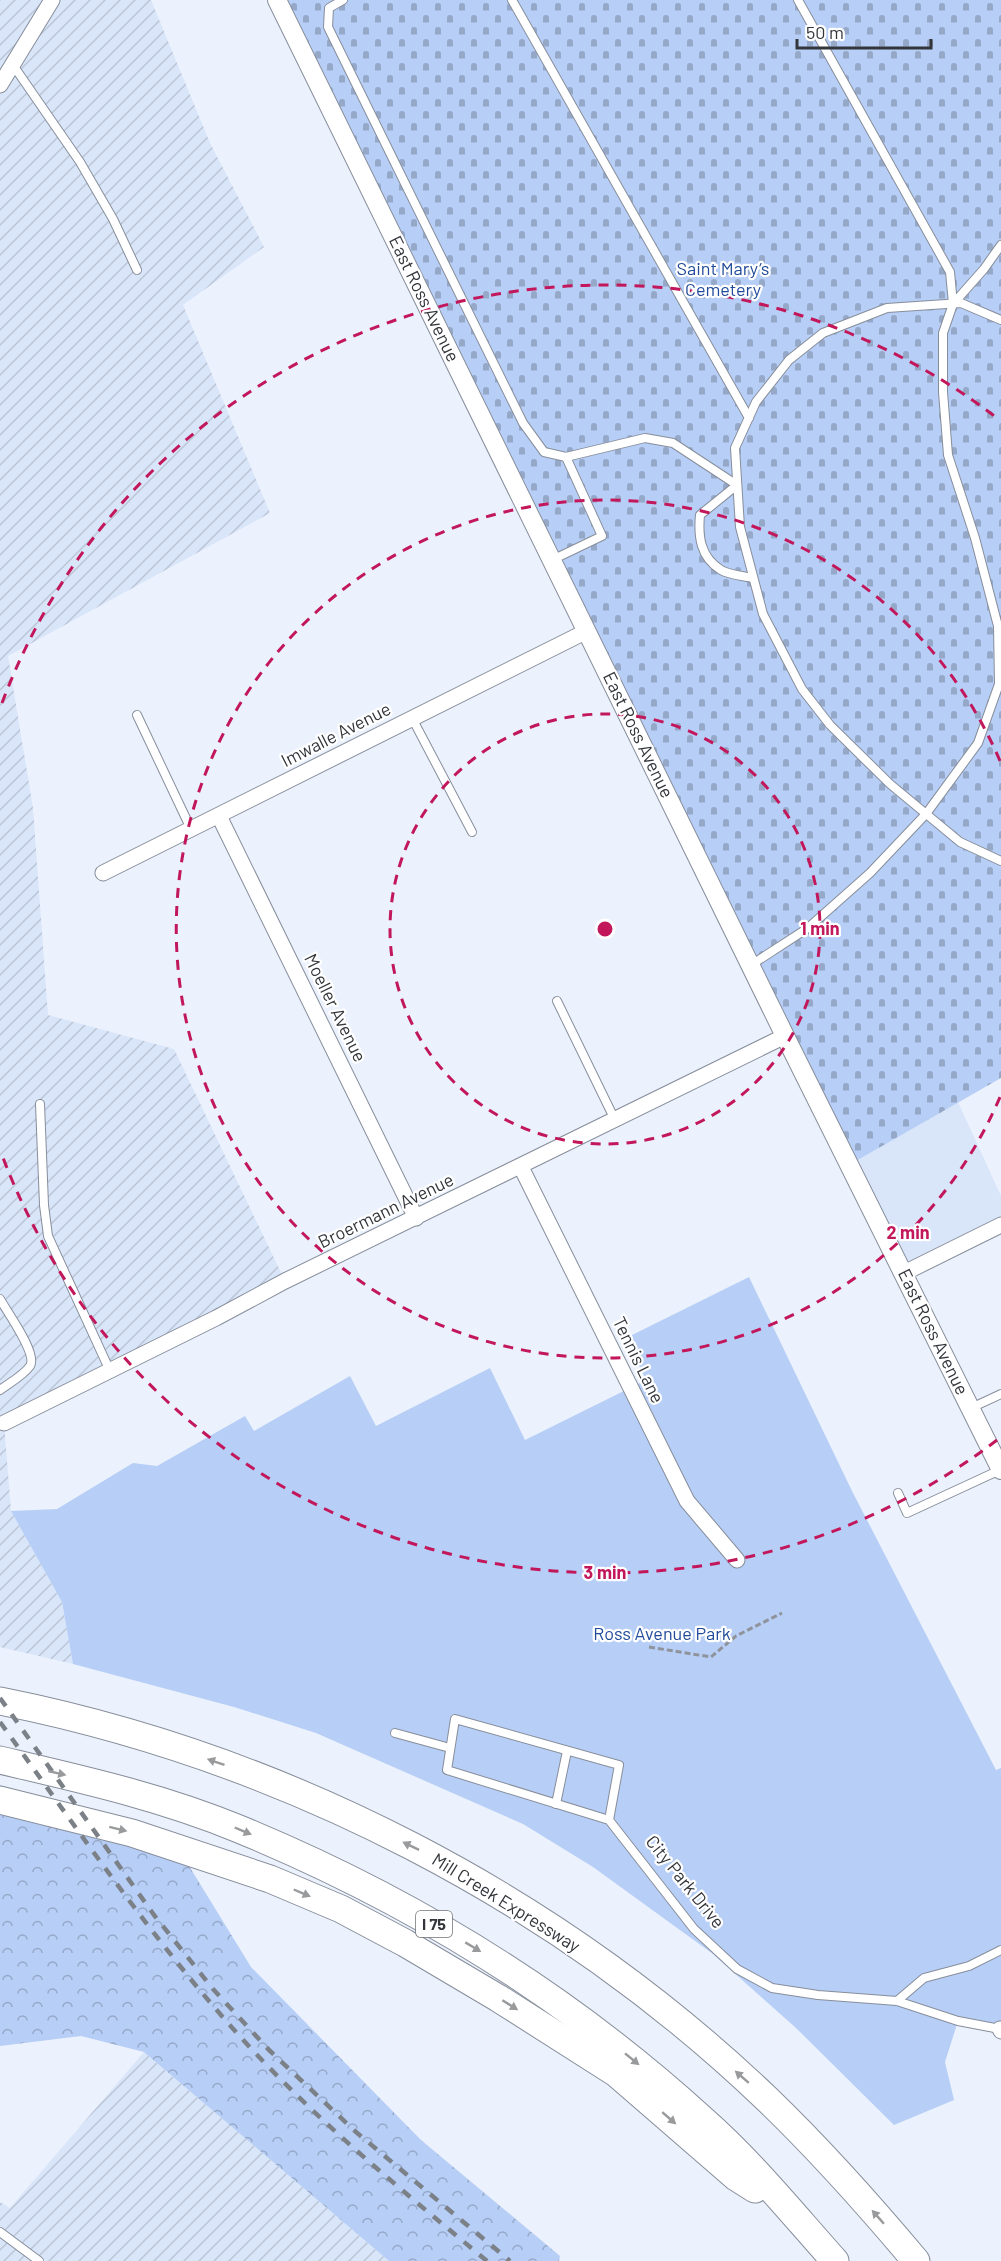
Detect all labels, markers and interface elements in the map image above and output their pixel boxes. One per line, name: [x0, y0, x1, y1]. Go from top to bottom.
scale bar: [797, 12, 930, 50]
text: 50 m: [806, 21, 844, 43]
street label: East Ross Avenue: [385, 232, 465, 365]
park label: Saint Mary’s Cemetery: [677, 257, 769, 300]
street label: East Ross Avenue: [599, 668, 679, 801]
street label: Imwalle Avenue: [277, 697, 394, 771]
text: 1 min: [800, 917, 840, 939]
centre of rings: [595, 919, 615, 939]
street label: Moeller Avenue: [300, 950, 372, 1065]
street label: Broermann Avenue: [314, 1168, 457, 1252]
text: 2 min: [886, 1221, 930, 1243]
street label: East Ross Avenue: [894, 1265, 974, 1398]
street label: Tennis Lane: [609, 1313, 669, 1406]
text: 3 min: [584, 1561, 626, 1583]
park label: Ross Avenue Park: [593, 1622, 731, 1644]
one-way arrow: [207, 1756, 225, 1766]
one-way arrow: [48, 1769, 66, 1779]
one-way arrow: [109, 1825, 127, 1834]
one-way arrow: [234, 1827, 252, 1836]
street label: City Park Drive: [642, 1831, 730, 1932]
one-way arrow: [403, 1841, 420, 1851]
street label: Mill Creek Expressway: [428, 1848, 585, 1957]
one-way arrow: [294, 1888, 312, 1898]
road number: I 75: [416, 1911, 452, 1937]
one-way arrow: [465, 1941, 481, 1952]
one-way arrow: [502, 2000, 519, 2011]
one-way arrow: [624, 2053, 640, 2066]
one-way arrow: [735, 2071, 750, 2084]
one-way arrow: [661, 2111, 676, 2124]
one-way arrow: [872, 2210, 885, 2225]

